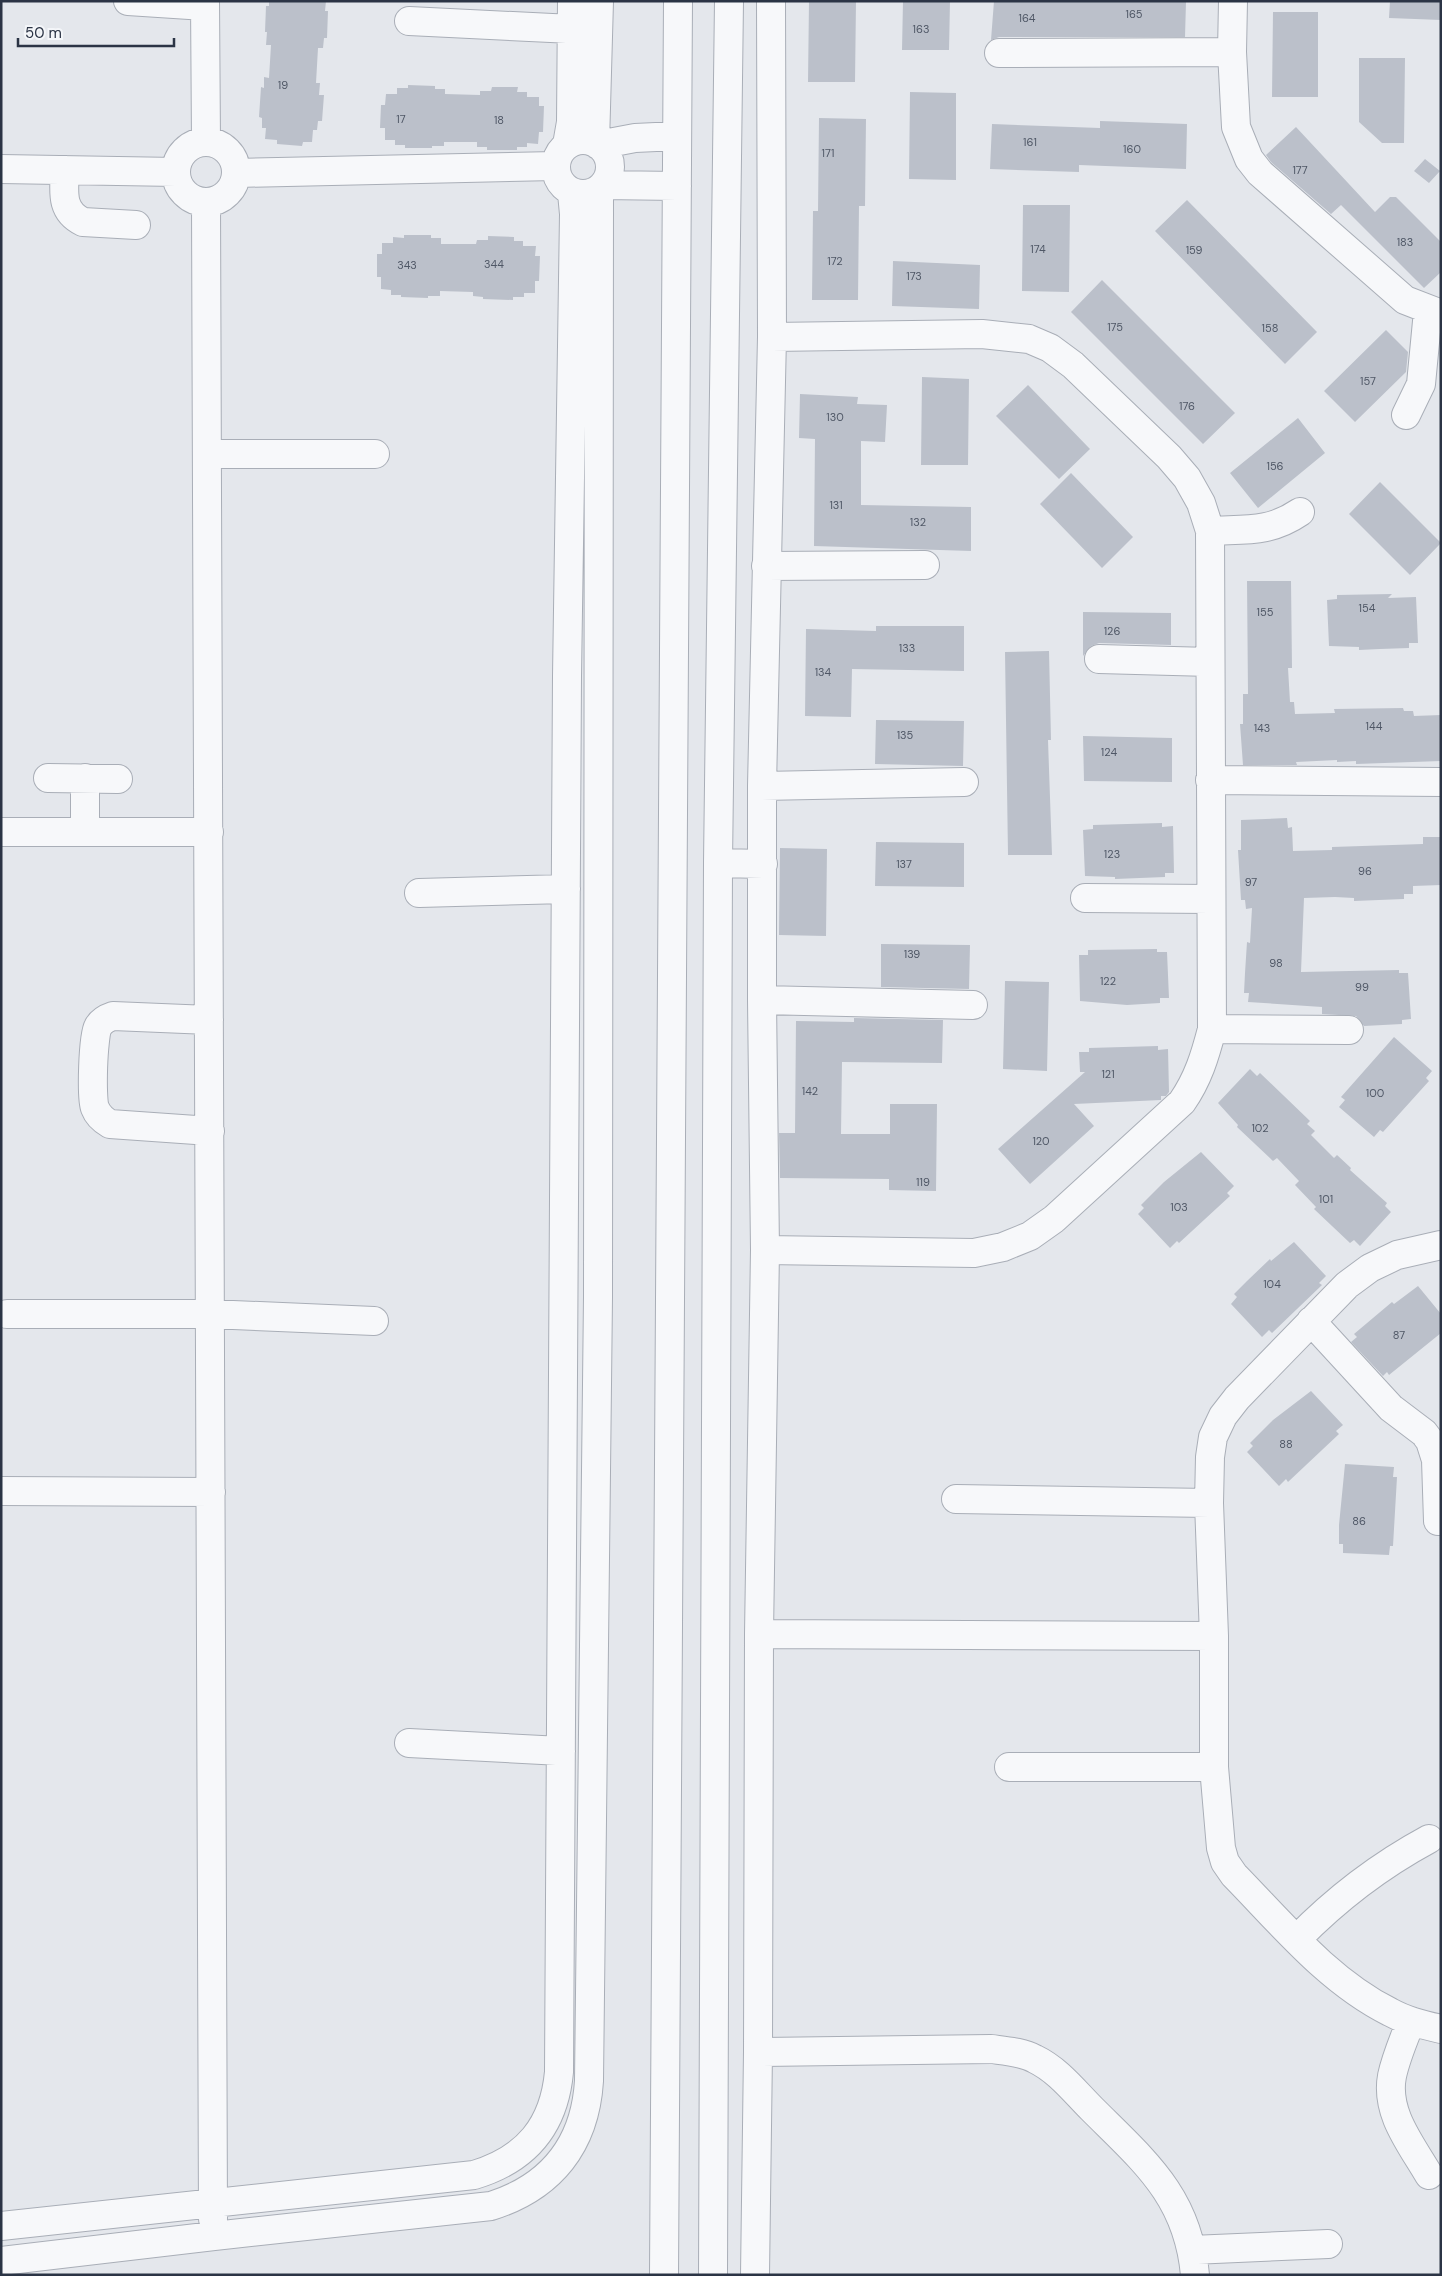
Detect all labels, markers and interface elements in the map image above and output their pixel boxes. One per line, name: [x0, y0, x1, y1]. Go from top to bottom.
house number: 165: [1126, 7, 1143, 21]
house number: 164: [1018, 11, 1036, 25]
scale bar: [18, 15, 174, 47]
house number: 163: [913, 22, 929, 36]
text: 50 m: [25, 23, 62, 43]
house number: 19: [278, 78, 288, 92]
house number: 17: [396, 112, 406, 126]
house number: 18: [494, 113, 504, 127]
house number: 161: [1023, 135, 1037, 149]
house number: 160: [1123, 142, 1141, 156]
house number: 171: [822, 146, 834, 160]
house number: 177: [1292, 163, 1308, 177]
house number: 183: [1397, 235, 1413, 249]
house number: 174: [1030, 242, 1046, 256]
house number: 159: [1186, 243, 1202, 257]
house number: 172: [827, 254, 843, 268]
house number: 344: [484, 257, 504, 271]
house number: 343: [397, 258, 417, 272]
house number: 173: [906, 269, 922, 283]
house number: 175: [1107, 320, 1123, 334]
house number: 158: [1262, 321, 1278, 335]
house number: 157: [1360, 374, 1376, 388]
house number: 176: [1179, 399, 1195, 413]
house number: 130: [826, 410, 844, 424]
house number: 156: [1266, 459, 1284, 473]
house number: 131: [829, 498, 843, 512]
house number: 132: [910, 515, 926, 529]
house number: 154: [1359, 601, 1376, 615]
house number: 155: [1257, 605, 1274, 619]
house number: 126: [1104, 624, 1120, 638]
house number: 133: [899, 641, 915, 655]
house number: 134: [815, 665, 832, 679]
house number: 144: [1366, 719, 1383, 733]
house number: 143: [1254, 721, 1270, 735]
house number: 135: [897, 728, 914, 742]
house number: 124: [1101, 745, 1117, 759]
house number: 123: [1104, 847, 1120, 861]
house number: 137: [896, 857, 912, 871]
house number: 96: [1358, 864, 1372, 878]
house number: 97: [1245, 875, 1257, 889]
house number: 139: [904, 947, 920, 961]
house number: 98: [1269, 956, 1283, 970]
house number: 122: [1100, 974, 1116, 988]
house number: 99: [1355, 980, 1369, 994]
house number: 121: [1101, 1067, 1115, 1081]
house number: 142: [802, 1084, 818, 1098]
house number: 100: [1366, 1086, 1384, 1100]
house number: 102: [1251, 1121, 1269, 1135]
house number: 120: [1032, 1134, 1050, 1148]
house number: 119: [916, 1175, 930, 1189]
house number: 101: [1319, 1192, 1333, 1206]
house number: 103: [1170, 1200, 1188, 1214]
house number: 104: [1263, 1277, 1281, 1291]
house number: 87: [1393, 1328, 1405, 1342]
house number: 88: [1279, 1437, 1293, 1451]
house number: 86: [1352, 1514, 1366, 1528]

